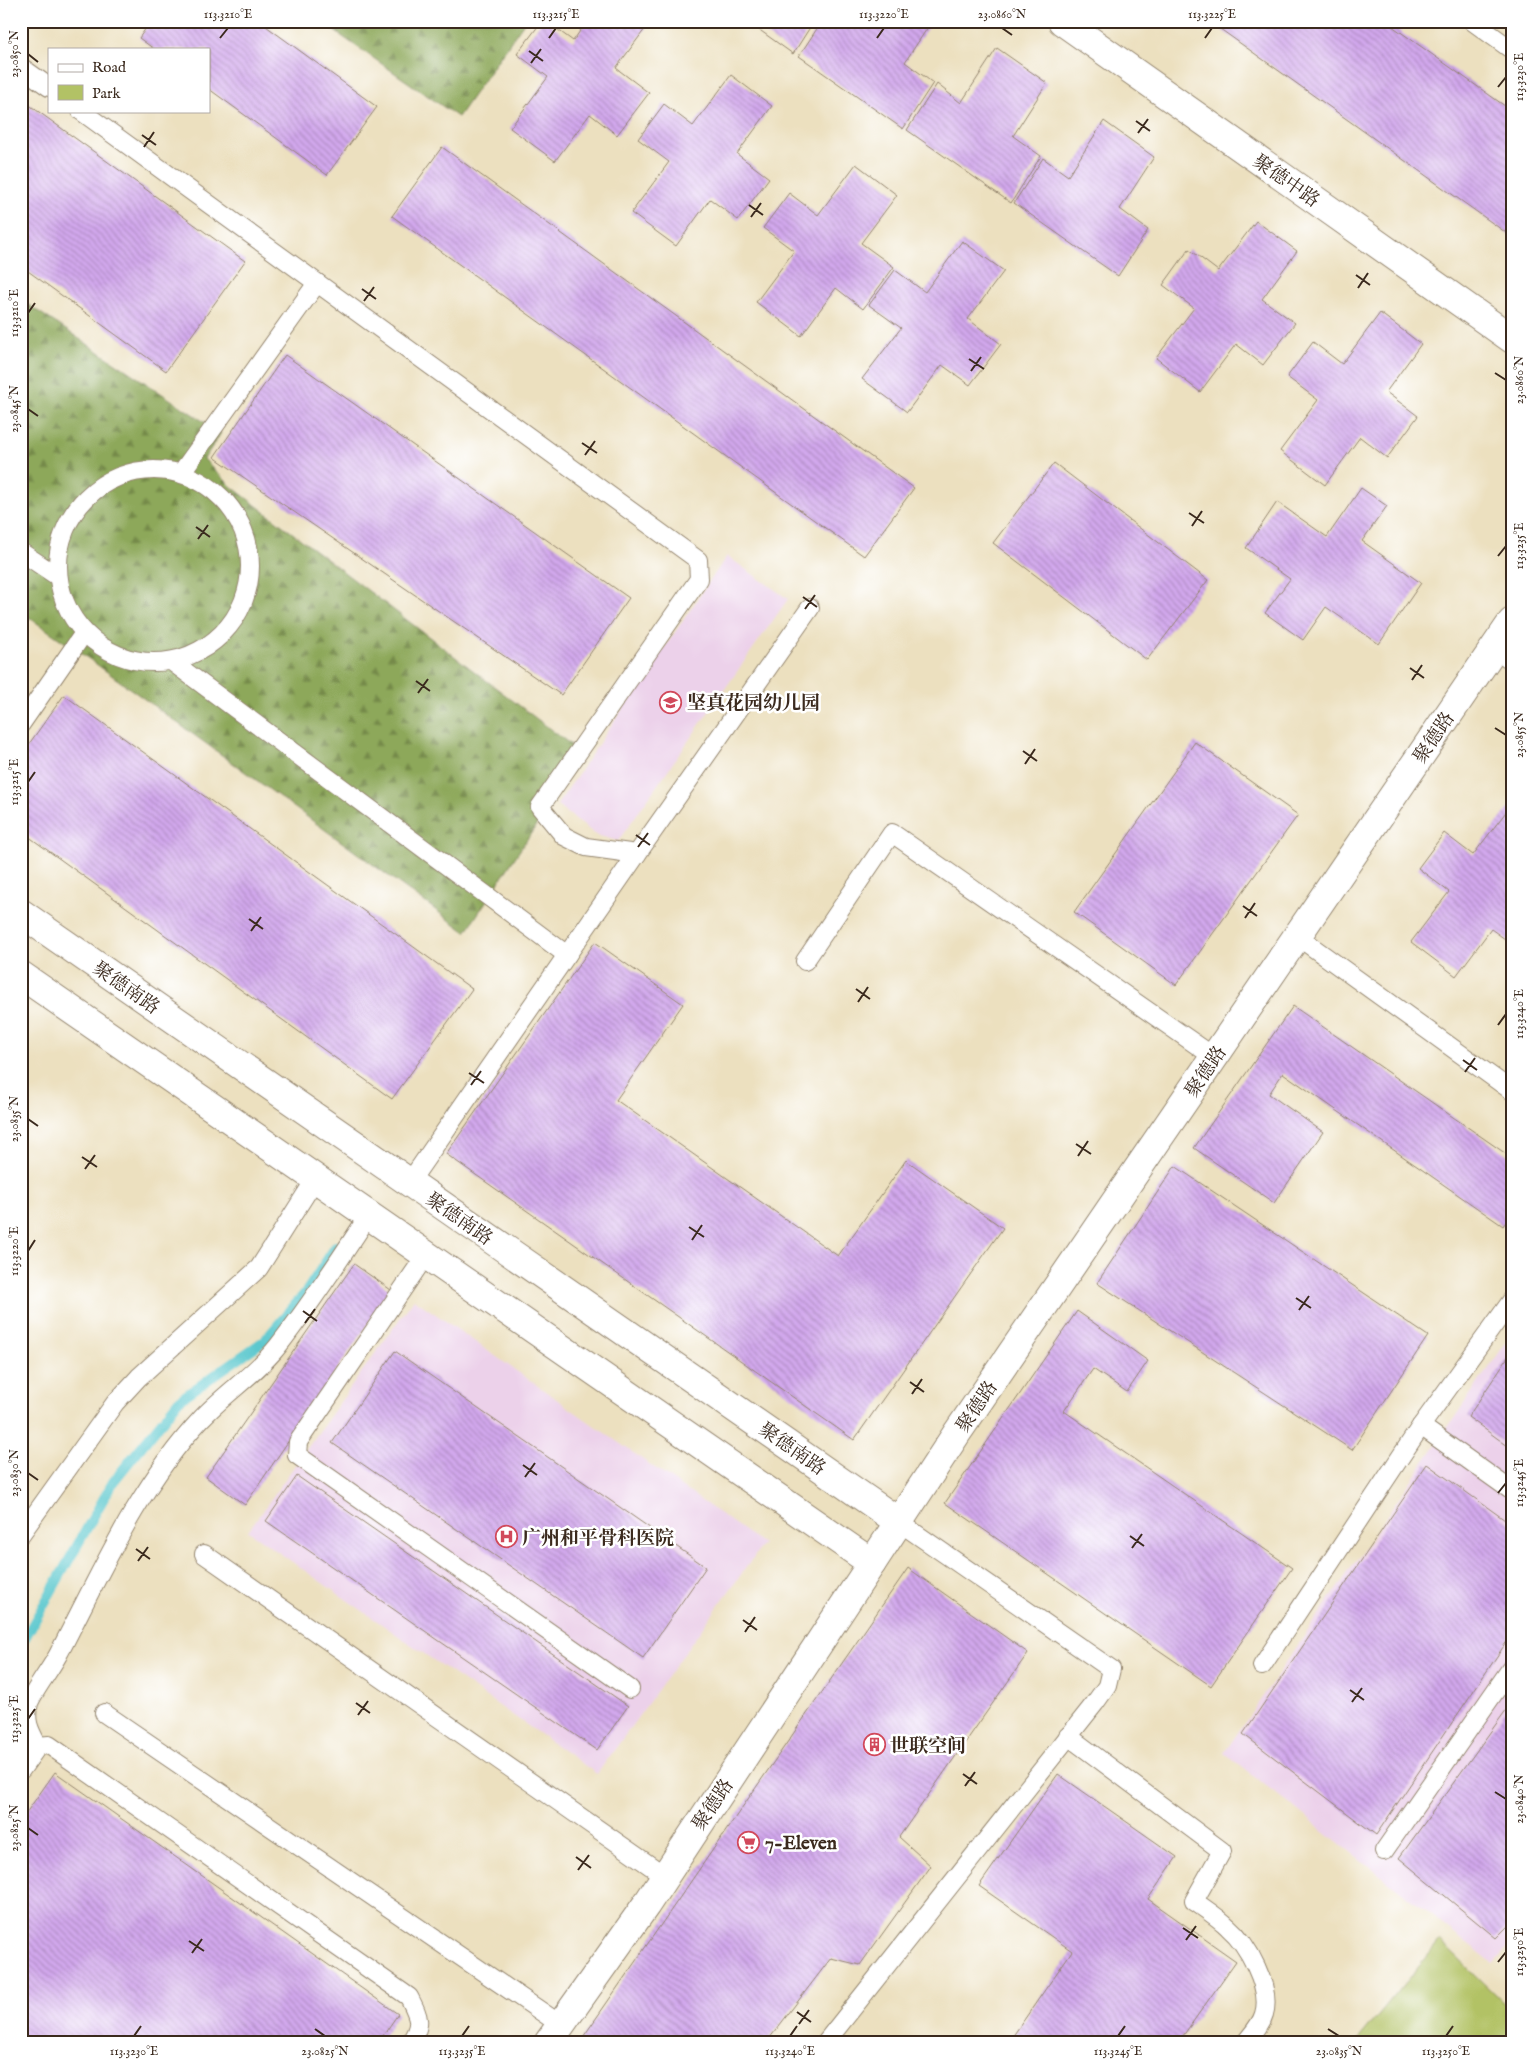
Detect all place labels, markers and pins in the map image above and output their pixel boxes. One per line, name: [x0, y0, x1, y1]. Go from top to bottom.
school or university icon: 坚真花园幼儿园: [659, 690, 683, 714]
place label: 坚真花园幼儿园: [687, 692, 820, 716]
hospital icon: 广州和平骨科医院: [494, 1525, 518, 1549]
place label: 广州和平骨科医院: [522, 1527, 674, 1551]
building icon: 世联空间: [862, 1733, 886, 1757]
place label: 世联空间: [890, 1735, 966, 1759]
supermarket icon: 7-Eleven: [737, 1830, 761, 1854]
place label: 7-Eleven: [765, 1832, 837, 1856]

